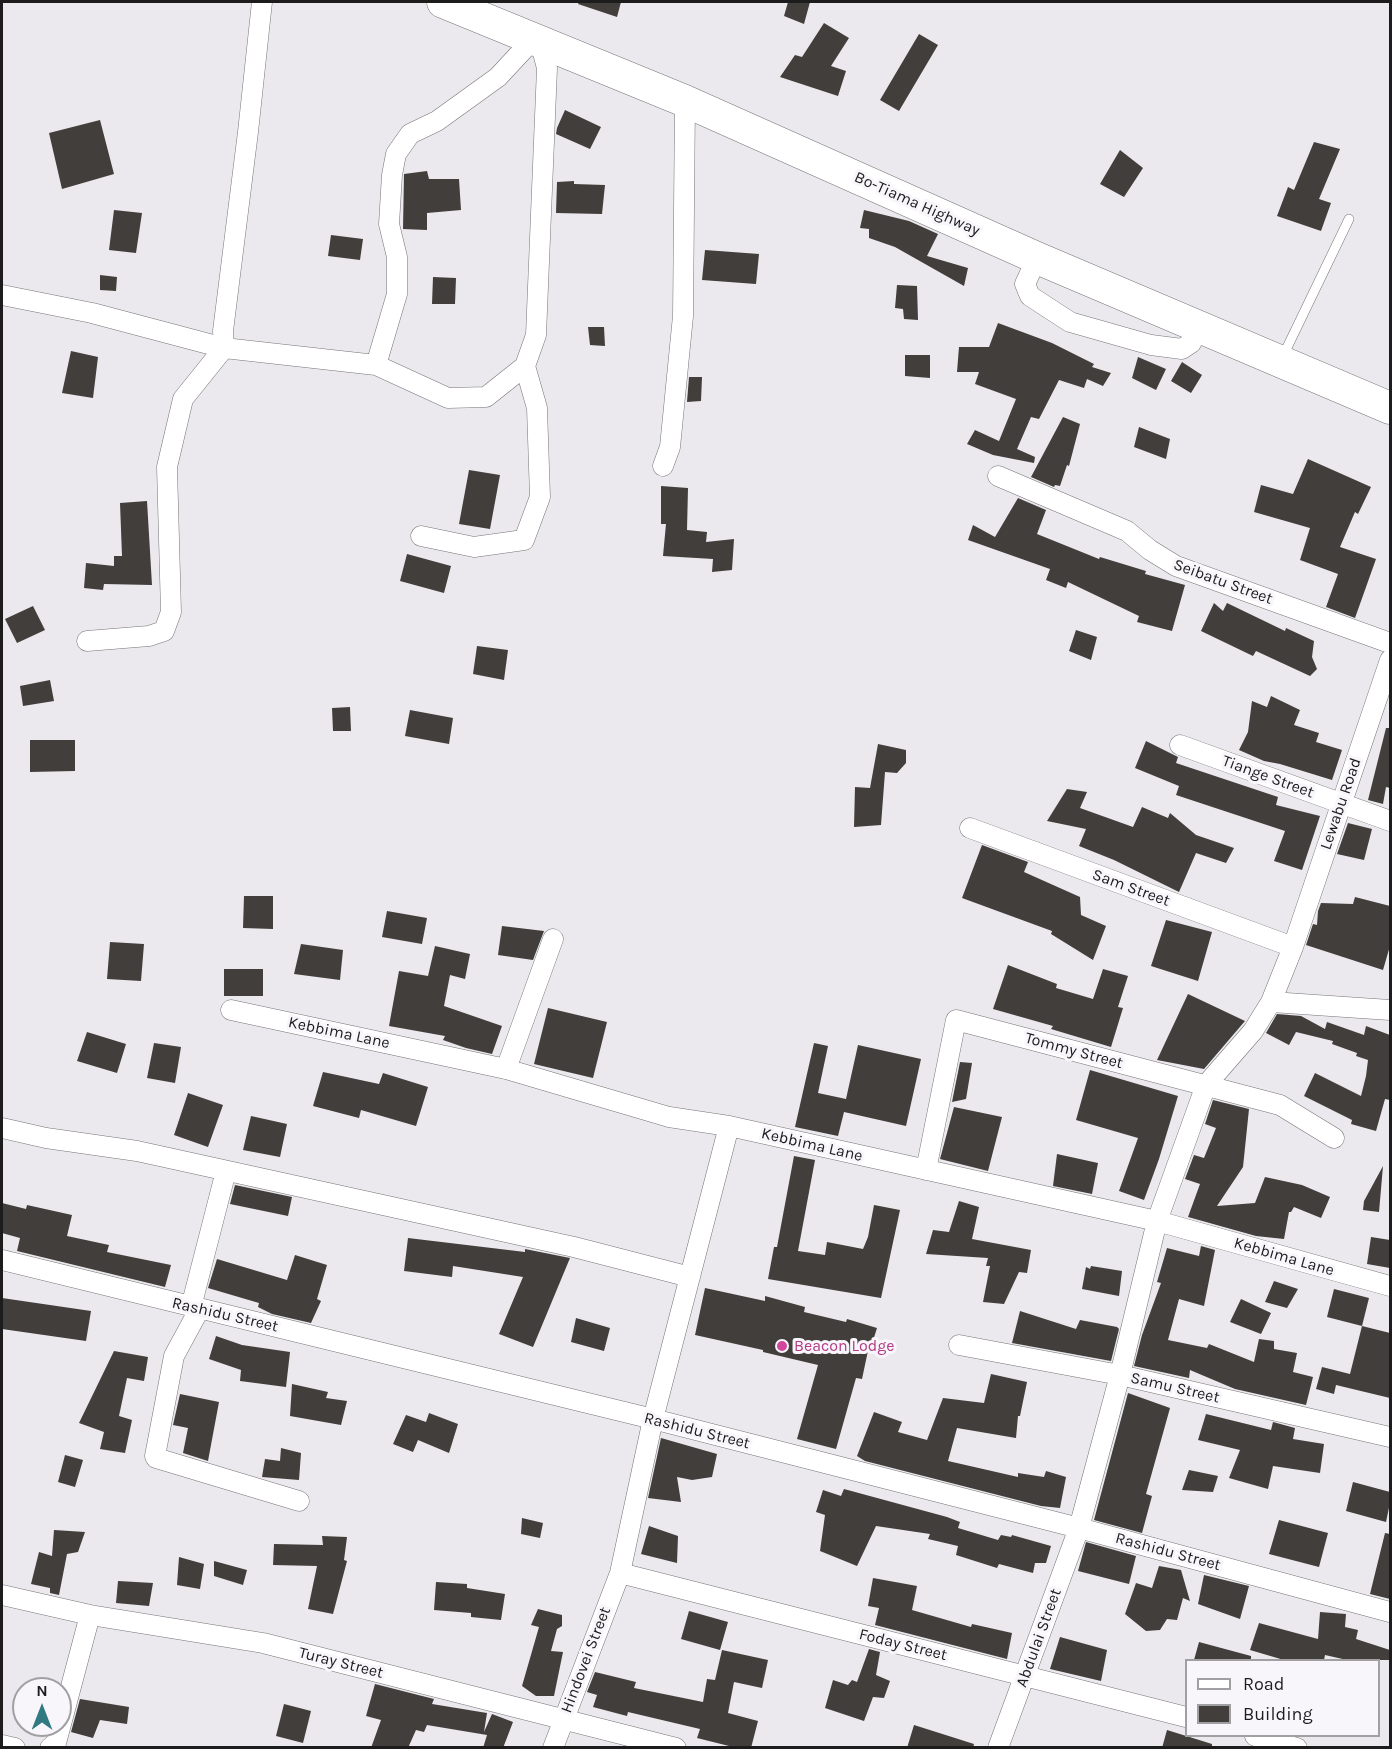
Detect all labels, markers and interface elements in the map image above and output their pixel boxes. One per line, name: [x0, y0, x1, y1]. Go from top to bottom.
street label: Bo-Tiama Highway: [851, 168, 983, 240]
street label: Seibatu Street: [1171, 555, 1275, 609]
street label: Tiange Street: [1220, 752, 1316, 802]
street label: Lewabu Road: [1316, 756, 1366, 852]
street label: Sam Street: [1090, 865, 1172, 911]
street label: Kebbima Lane: [286, 1013, 392, 1053]
street label: Tommy Street: [1023, 1029, 1125, 1073]
street label: Kebbima Lane: [759, 1124, 865, 1166]
street label: Kebbima Lane: [1232, 1234, 1336, 1280]
street label: Rashidu Street: [170, 1293, 280, 1337]
place label: Beacon Lodge: [794, 1336, 894, 1356]
marker: Beacon Lodge: [775, 1339, 789, 1353]
street label: Samu Street: [1129, 1368, 1221, 1408]
street label: Rashidu Street: [642, 1409, 752, 1453]
street label: Rashidu Street: [1113, 1529, 1223, 1575]
street label: Abdulai Street: [1012, 1586, 1066, 1690]
street label: Hindovei Street: [557, 1604, 615, 1716]
street label: Foday Street: [857, 1625, 949, 1665]
street label: Turay Street: [297, 1643, 385, 1683]
legend: [1185, 1659, 1380, 1737]
text: Road: [1243, 1673, 1284, 1695]
north arrow: [12, 1677, 72, 1737]
text: N: [36, 1681, 48, 1700]
text: Building: [1243, 1703, 1313, 1725]

